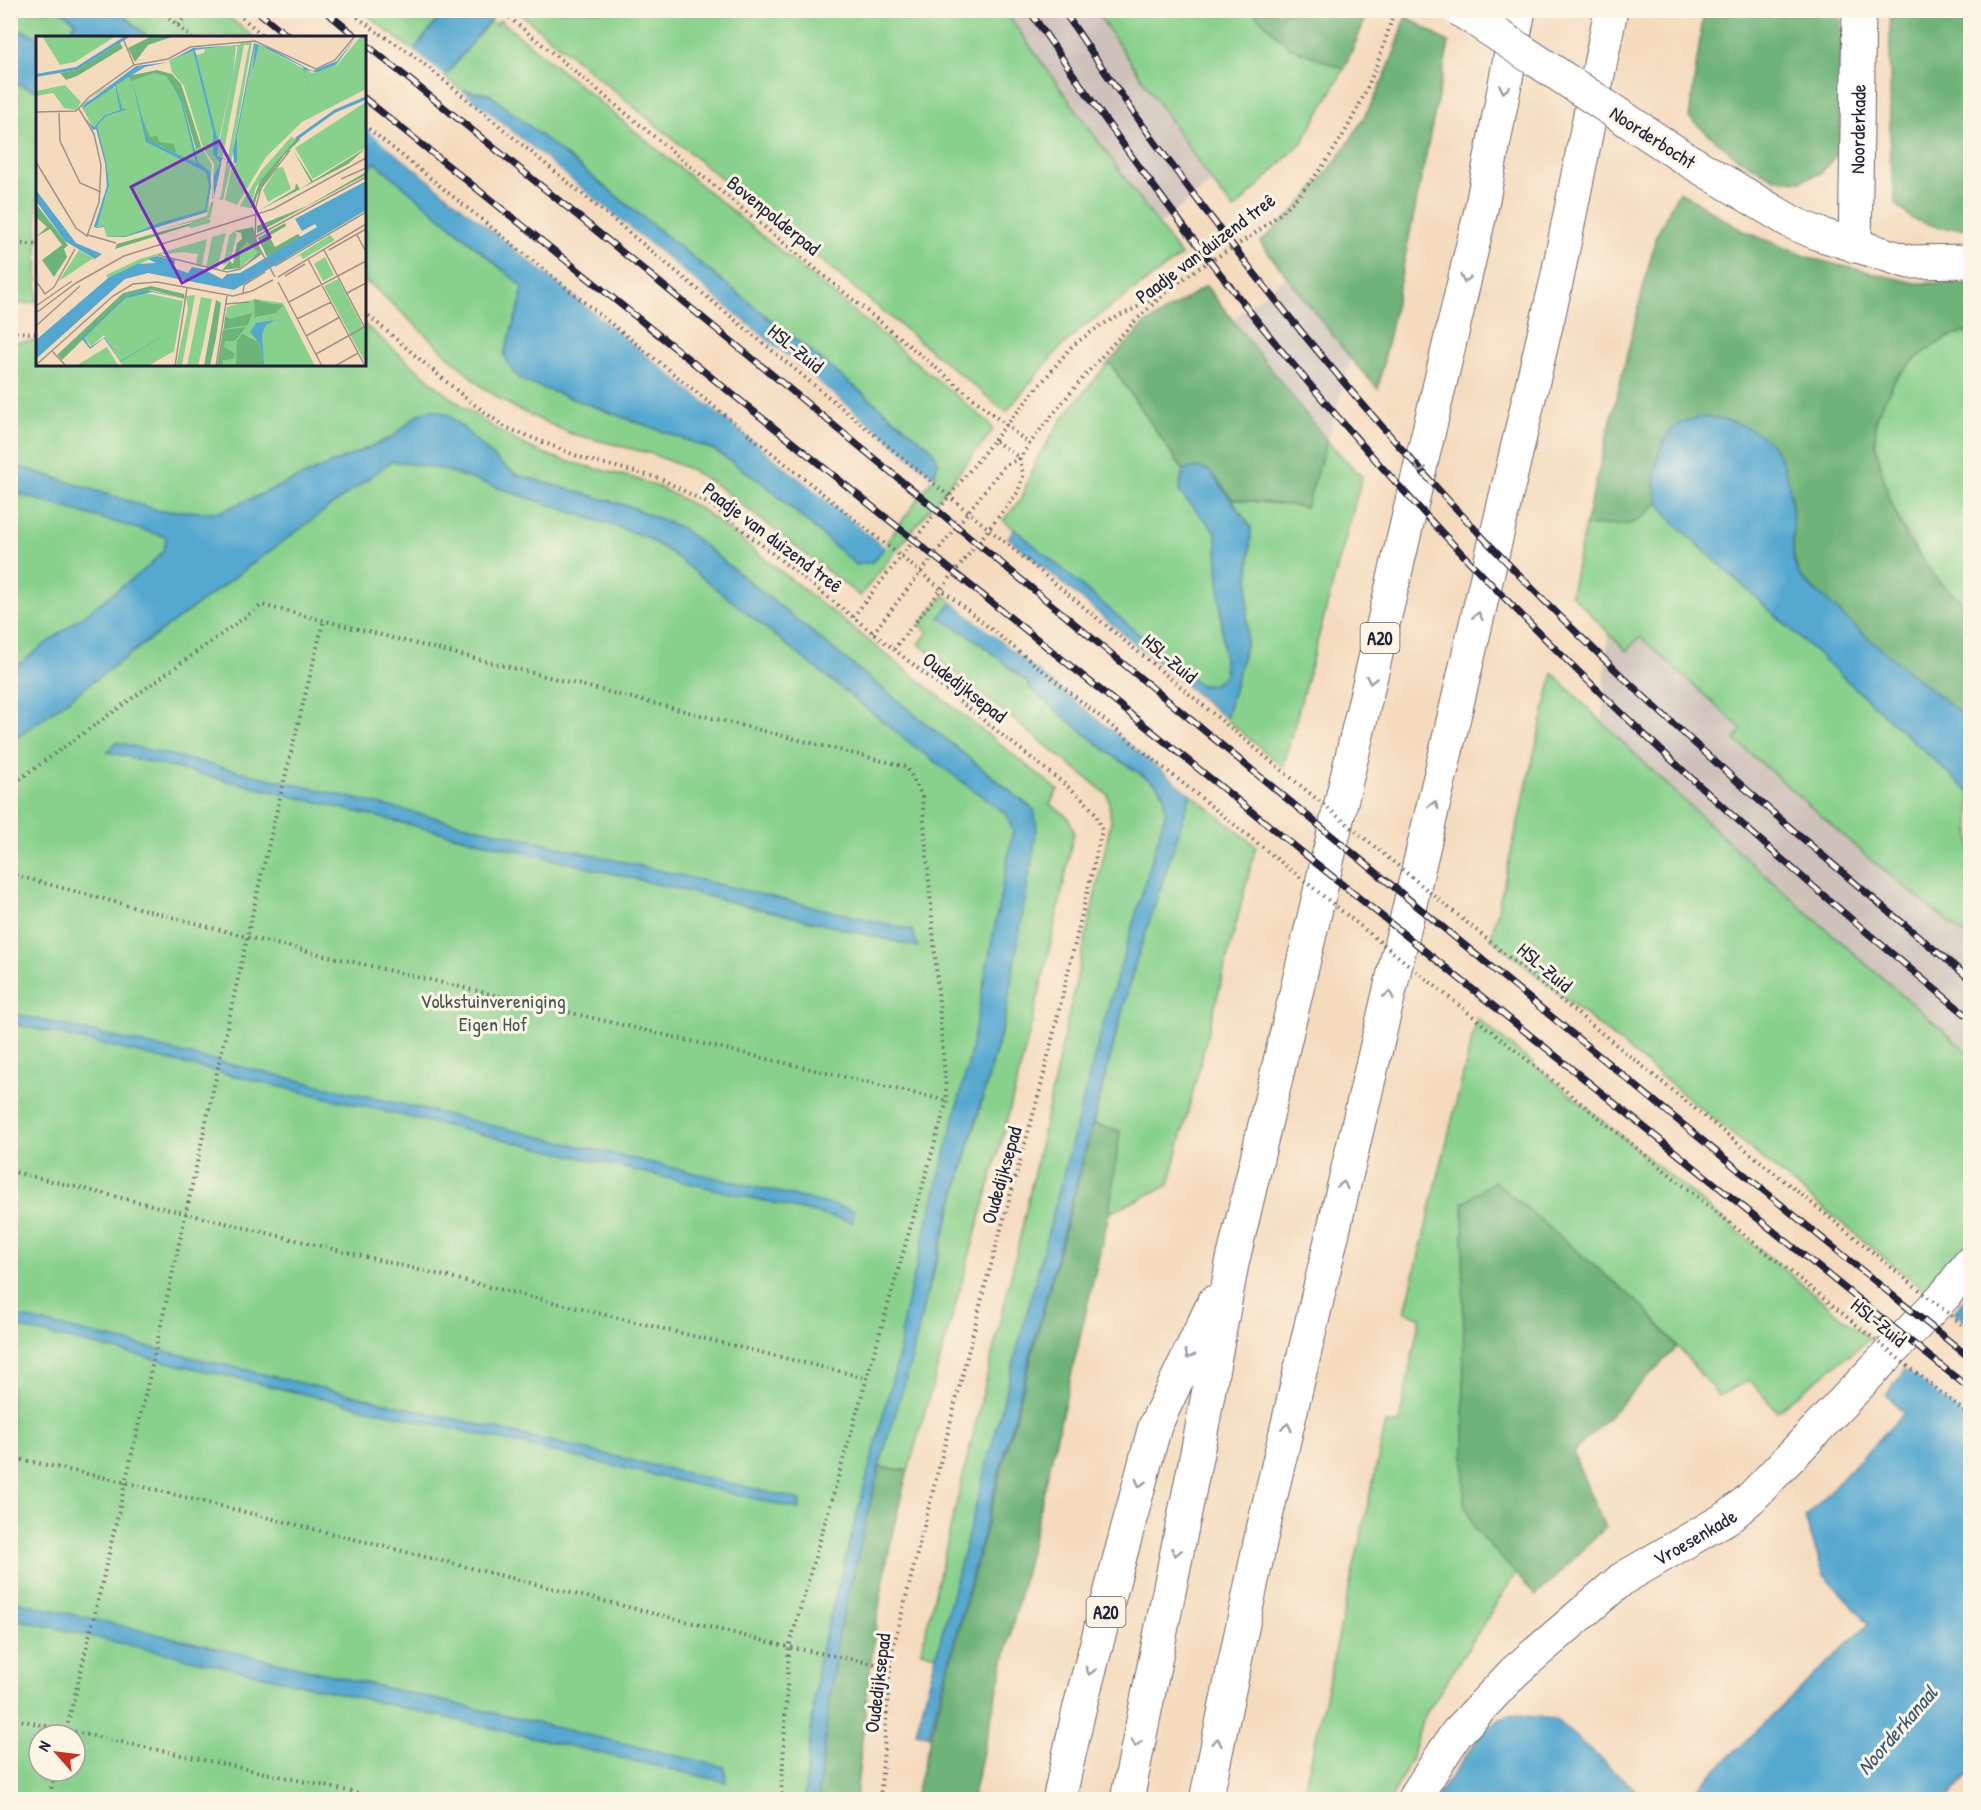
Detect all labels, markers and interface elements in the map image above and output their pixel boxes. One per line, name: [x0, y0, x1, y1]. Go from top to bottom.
inset map: [36, 36, 366, 366]
one-way arrow: [1498, 83, 1511, 93]
street label: Noorderkade: [1843, 84, 1871, 174]
street label: Noorderbocht: [1605, 99, 1702, 175]
street label: Bovenpolderpad: [722, 169, 826, 261]
street label: Paadje van duizend treê: [1130, 186, 1280, 310]
one-way arrow: [1459, 274, 1472, 284]
street label: HSL-Zuid: [762, 317, 830, 379]
one-way arrow: [1415, 464, 1428, 474]
street label: Paadje van duizend treê: [698, 475, 848, 599]
one-way arrow: [1471, 611, 1484, 621]
road number: A20: [1360, 623, 1400, 653]
street label: HSL-Zuid: [1137, 627, 1204, 689]
street label: Oudedijksepad: [917, 646, 1013, 729]
one-way arrow: [1365, 674, 1378, 684]
one-way arrow: [1426, 801, 1439, 811]
street label: HSL-Zuid: [1512, 936, 1579, 998]
park label: Volkstuinvereniging Eigen Hof: [420, 987, 566, 1037]
one-way arrow: [1381, 990, 1394, 1000]
street label: Oudedijksepad: [974, 1123, 1028, 1227]
one-way arrow: [1336, 1180, 1349, 1190]
street label: HSL-Zuid: [1845, 1291, 1913, 1353]
one-way arrow: [1184, 1348, 1196, 1359]
one-way arrow: [1280, 1422, 1293, 1432]
one-way arrow: [1135, 1477, 1147, 1487]
street label: Vroesenkade: [1648, 1503, 1742, 1572]
one-way arrow: [1170, 1547, 1183, 1557]
road number: A20: [1086, 1597, 1126, 1627]
street label: Oudedijksepad: [858, 1632, 897, 1734]
one-way arrow: [1084, 1666, 1097, 1676]
water label: Noorderkanaal: [1850, 1678, 1945, 1781]
north arrow: [27, 1723, 87, 1783]
text: N: [32, 1737, 56, 1755]
one-way arrow: [1210, 1737, 1223, 1747]
one-way arrow: [1130, 1738, 1143, 1748]

